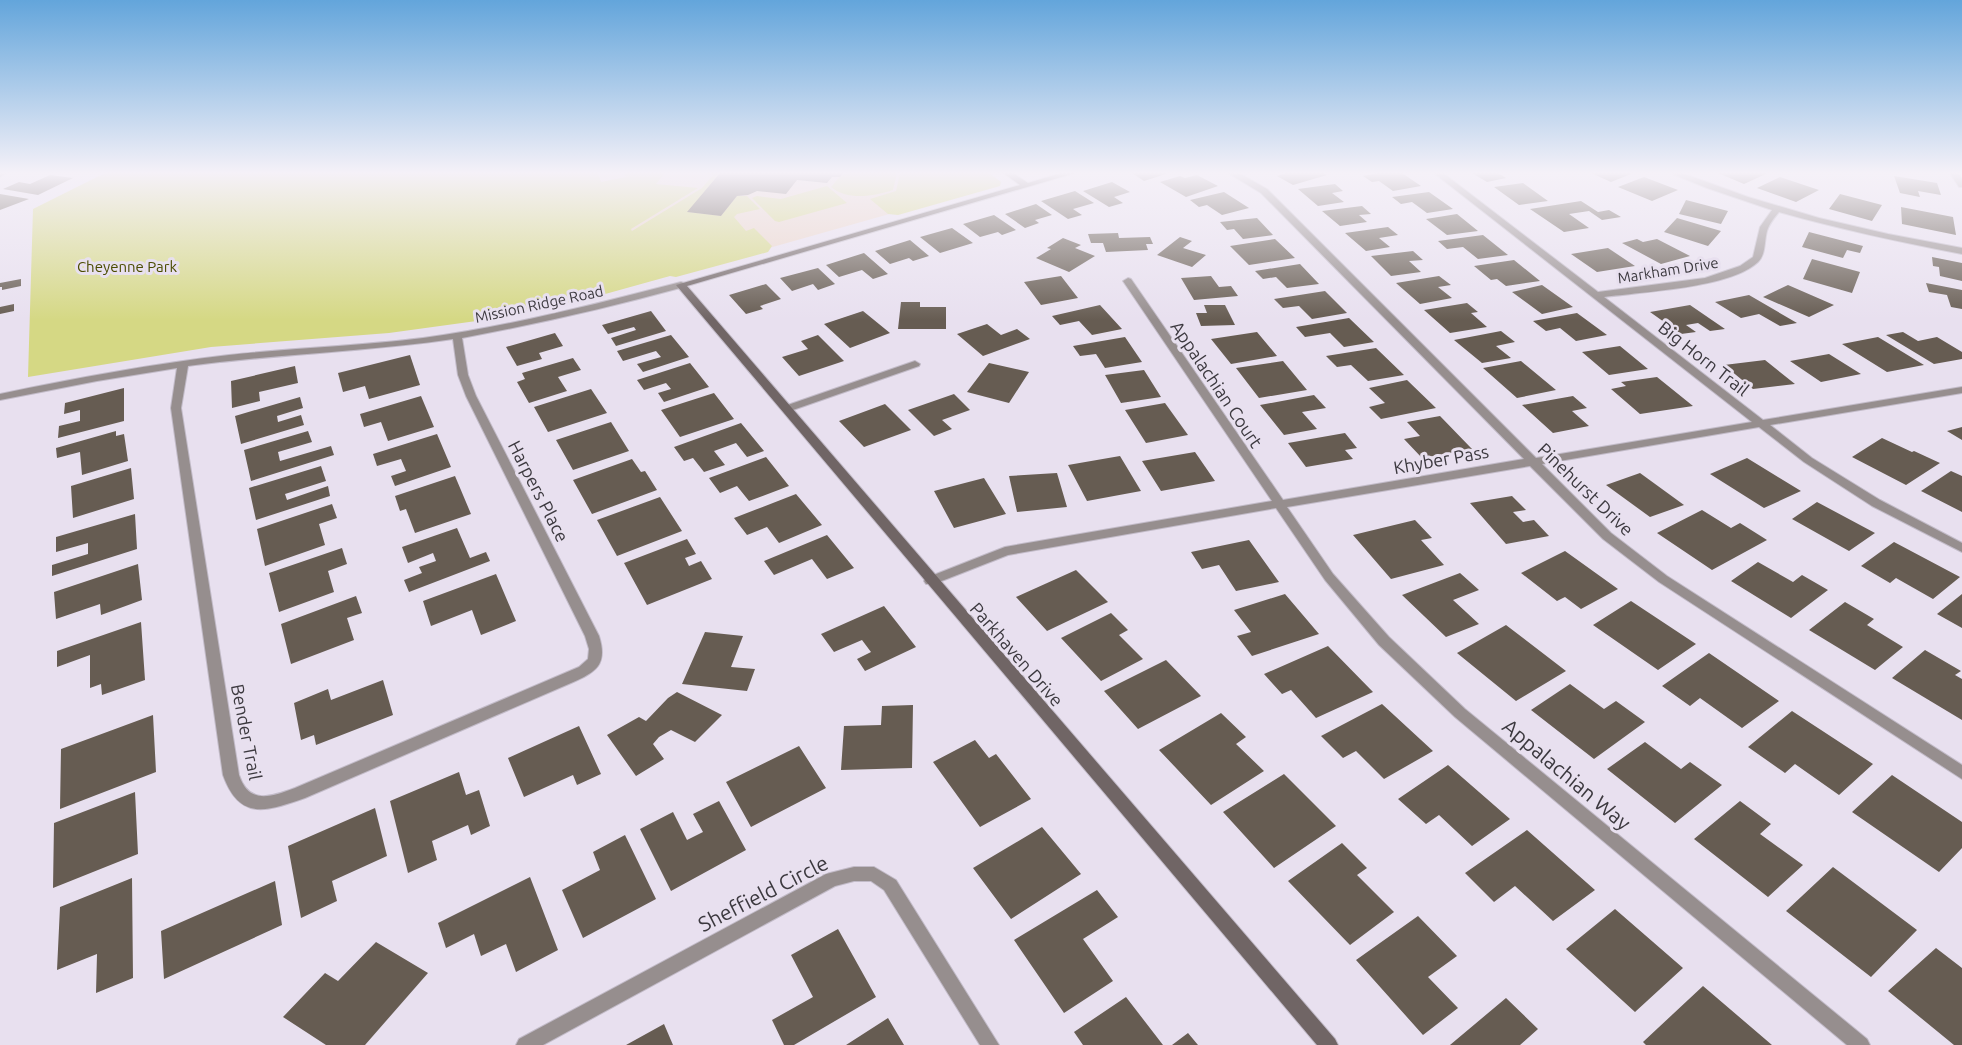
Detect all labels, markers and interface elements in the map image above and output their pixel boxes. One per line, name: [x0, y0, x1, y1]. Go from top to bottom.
street label: Markham Drive: [1616, 254, 1720, 286]
park label: Cheyenne Park: [77, 258, 178, 275]
street label: Mission Ridge Road: [473, 282, 605, 326]
street label: Appalachian Court: [1167, 317, 1267, 451]
street label: Big Horn Trail: [1655, 317, 1753, 400]
street label: Harpers Place: [505, 437, 573, 545]
street label: Pinehurst Drive: [1534, 439, 1638, 539]
street label: Khyber Pass: [1392, 441, 1490, 477]
street label: Parkhaven Drive: [967, 598, 1067, 710]
street label: Bender Trail: [228, 682, 266, 782]
street label: Appalachian Way: [1498, 713, 1636, 835]
street label: Sheffield Circle: [694, 850, 832, 936]

